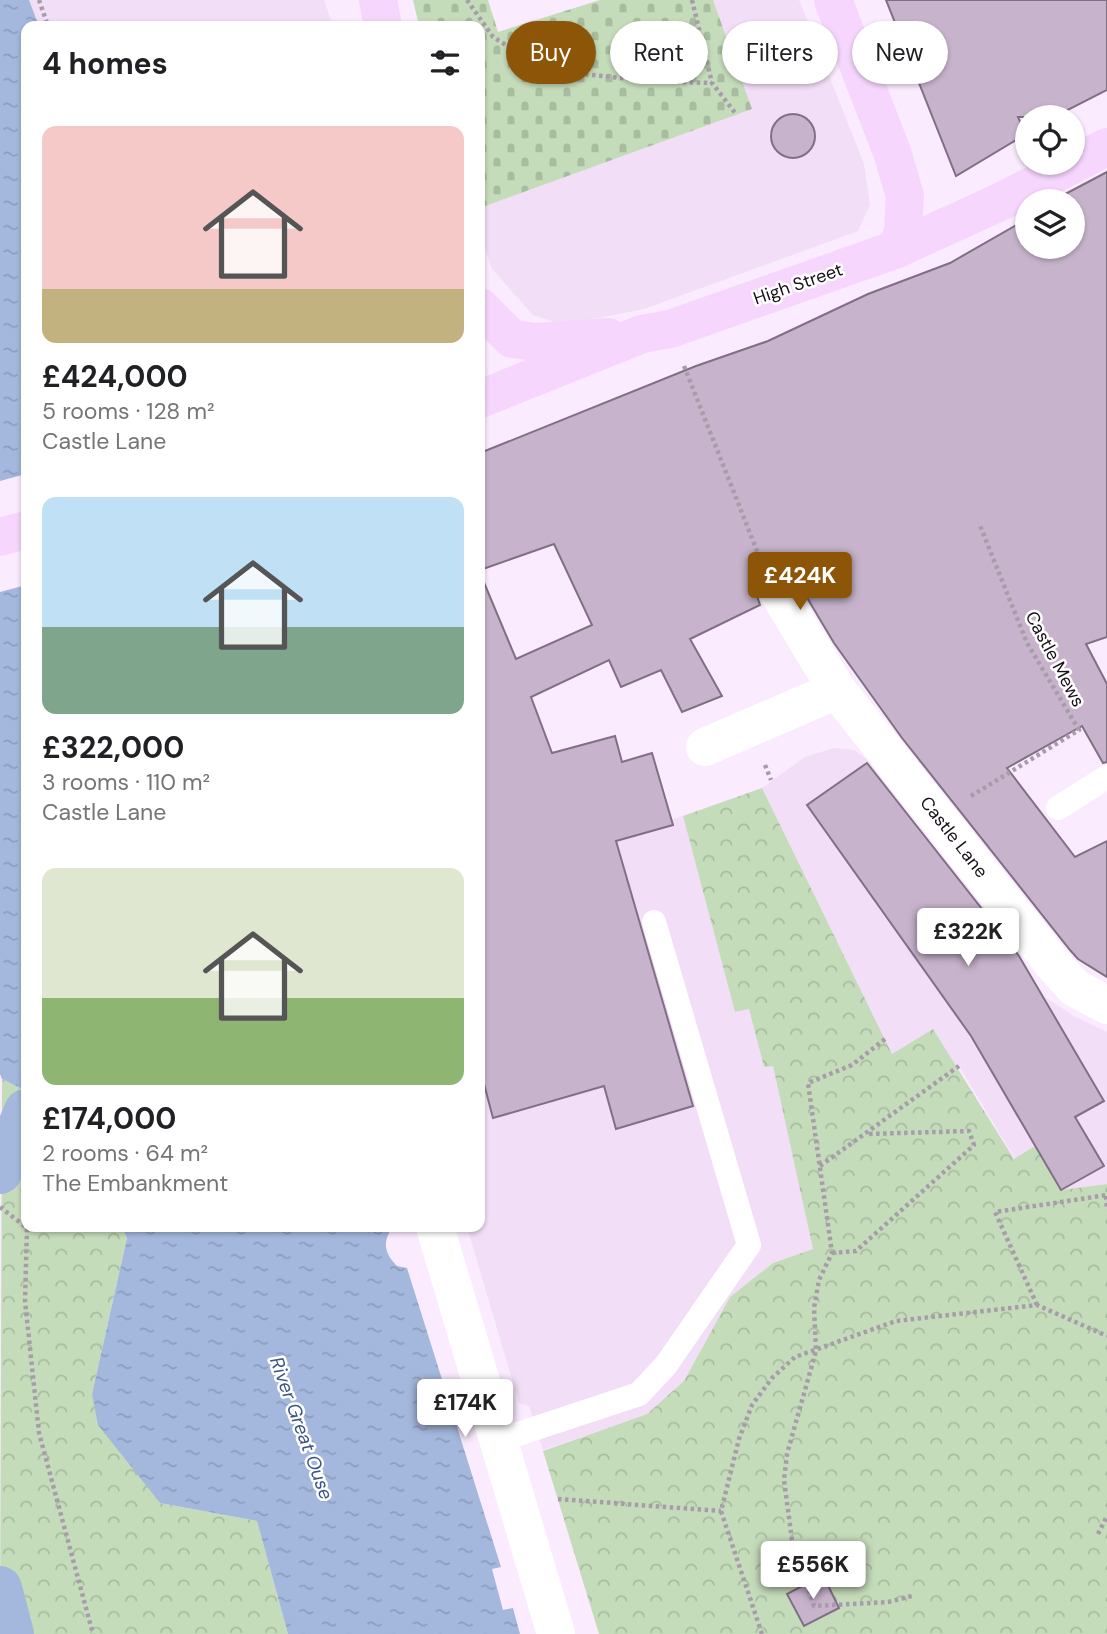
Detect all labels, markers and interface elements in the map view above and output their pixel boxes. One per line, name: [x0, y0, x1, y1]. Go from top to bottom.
chip: Buy: [506, 21, 596, 84]
chip: Rent: [610, 21, 708, 84]
chip: Filters: [722, 21, 838, 84]
chip: New: [852, 21, 948, 84]
text: 4 homes: [42, 44, 168, 83]
icon: filters: [426, 44, 464, 82]
map controls: [1015, 105, 1085, 259]
button: locate: [1015, 105, 1085, 175]
icon: home: [190, 171, 316, 297]
button: layers: [1015, 189, 1085, 259]
street label: High Street: [750, 258, 846, 310]
text: £424,000: [42, 357, 188, 396]
text: 5 rooms · 128 m²: [42, 396, 215, 426]
text: Castle Lane: [42, 426, 166, 456]
icon: home: [190, 542, 316, 668]
pin: £424K: [751, 552, 849, 612]
text: £424K: [764, 560, 836, 590]
street label: Castle Mews: [1020, 607, 1090, 711]
text: £322,000: [42, 728, 184, 767]
text: 3 rooms · 110 m²: [42, 767, 210, 797]
street label: Castle Lane: [915, 791, 993, 883]
text: Castle Lane: [42, 797, 166, 827]
pin: £322K: [919, 908, 1017, 968]
icon: home: [190, 913, 316, 1039]
text: £322K: [933, 916, 1003, 946]
text: £174,000: [42, 1099, 176, 1138]
text: 2 rooms · 64 m²: [42, 1138, 208, 1168]
text: The Embankment: [42, 1168, 228, 1198]
water label: River Great Ouse: [264, 1353, 339, 1503]
pin: £174K: [416, 1380, 514, 1439]
text: £174K: [433, 1387, 497, 1417]
pin: £556K: [764, 1542, 862, 1601]
text: £556K: [777, 1549, 849, 1579]

